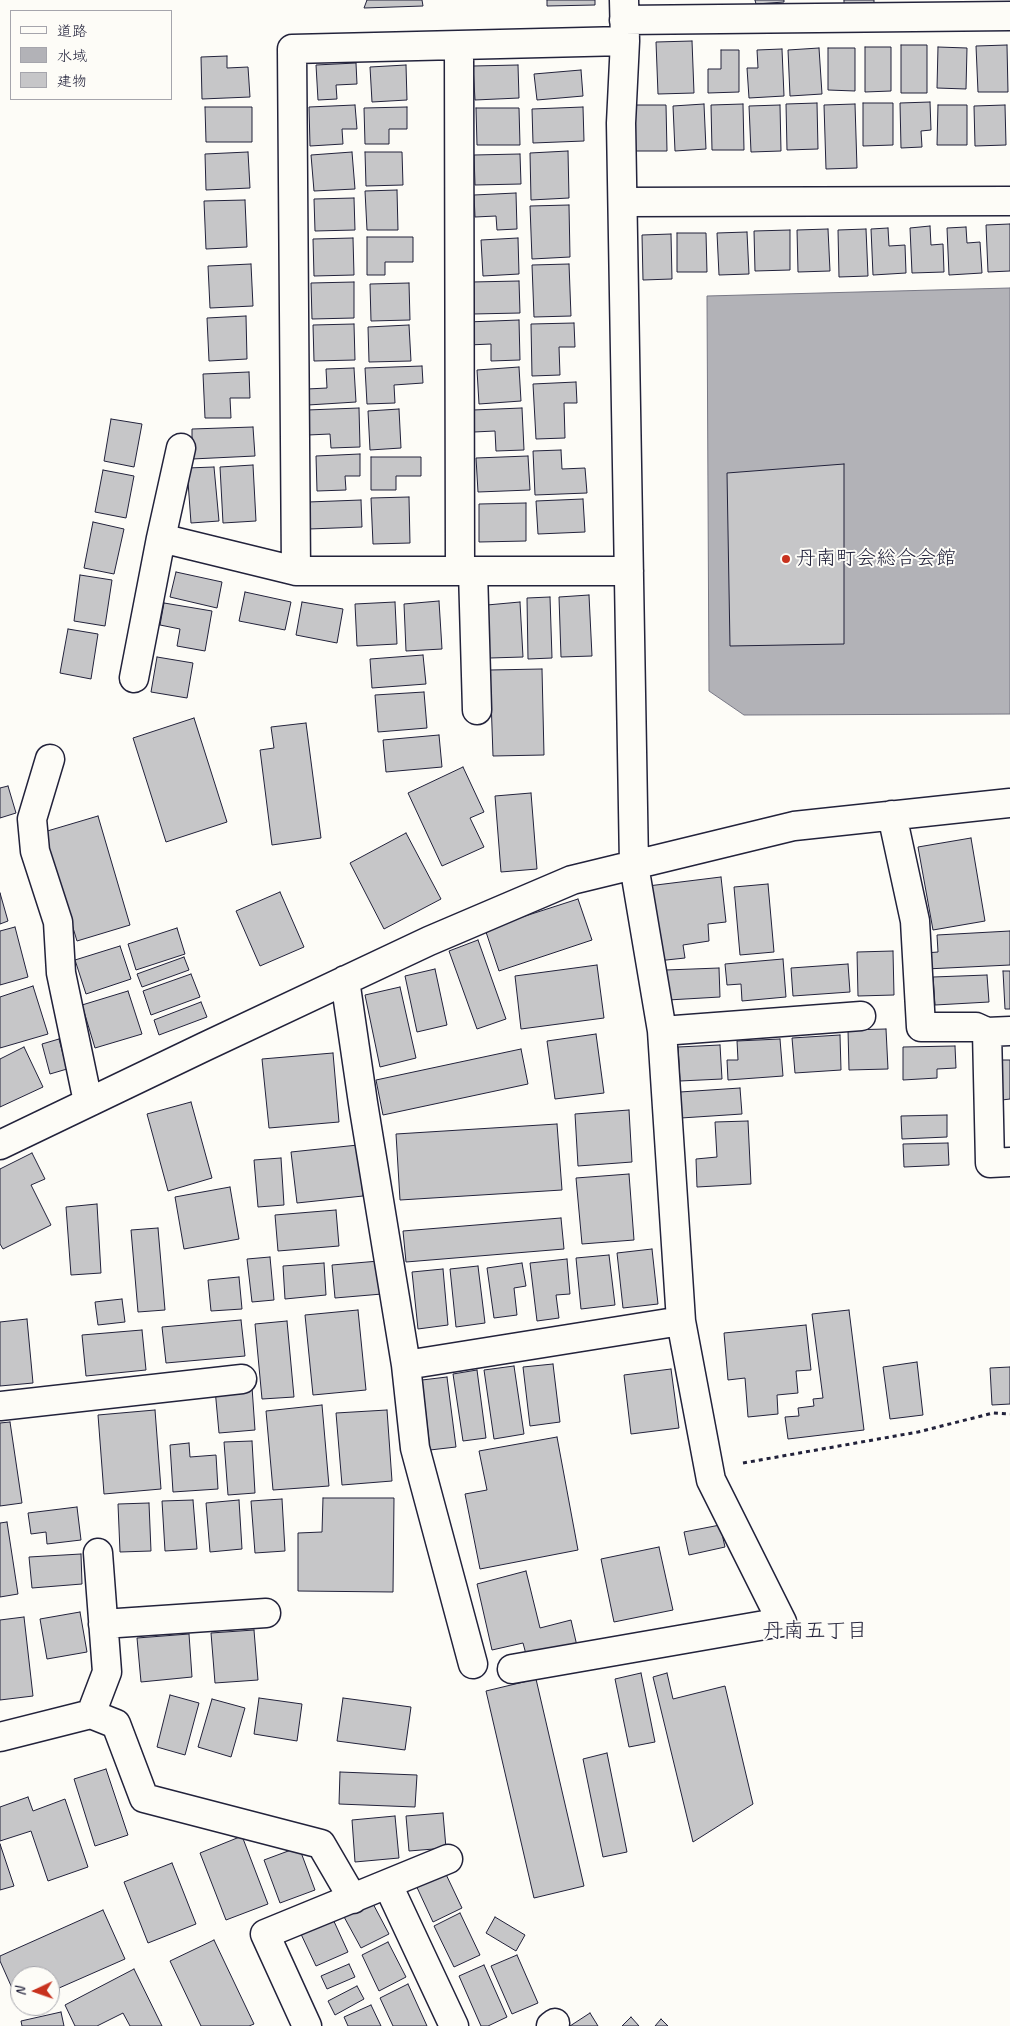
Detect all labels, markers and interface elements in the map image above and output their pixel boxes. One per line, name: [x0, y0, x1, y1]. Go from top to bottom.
legend: [10, 10, 172, 100]
text: 道路: [57, 22, 87, 41]
text: 水域: [57, 47, 87, 66]
text: 建物: [57, 72, 87, 91]
place label: 丹南町会総合会館: [796, 547, 956, 571]
marker: 丹南町会総合会館: [780, 553, 792, 565]
district label: 丹南五丁目: [763, 1618, 867, 1644]
north arrow: [10, 1966, 60, 2016]
text: N: [12, 1987, 29, 1997]

